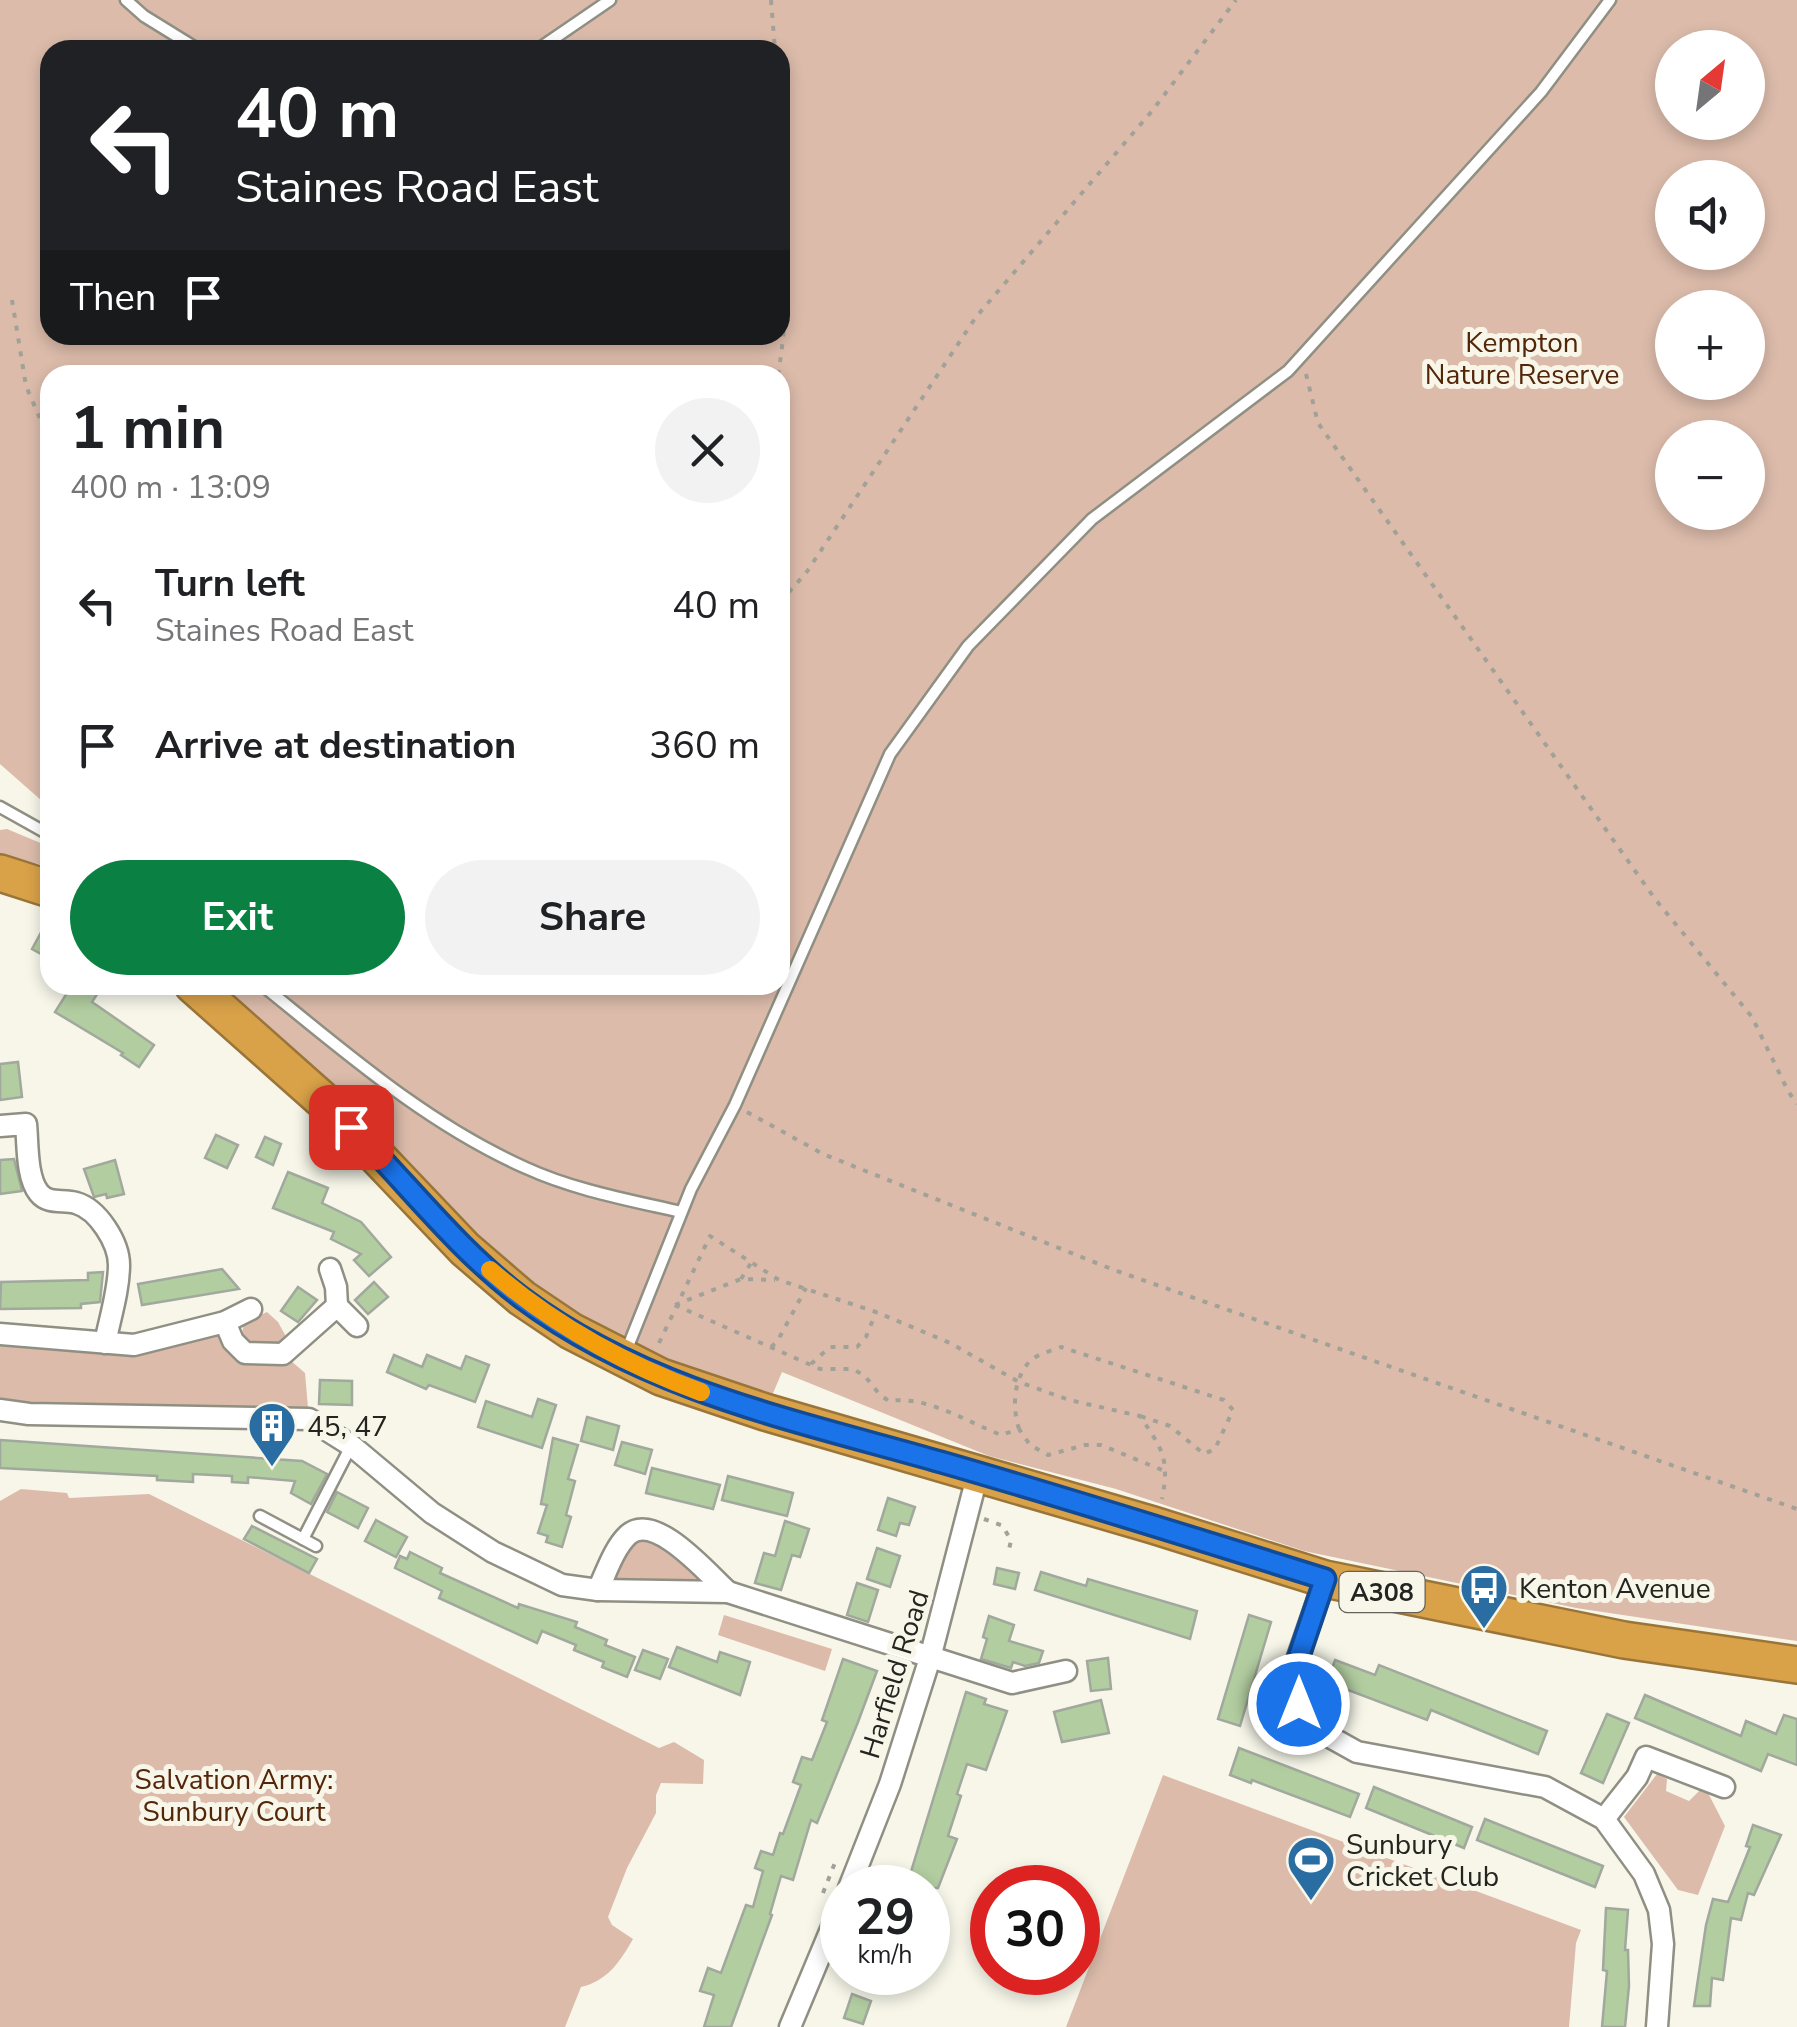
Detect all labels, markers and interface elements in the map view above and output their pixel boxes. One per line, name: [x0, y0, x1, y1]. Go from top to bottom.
north arrow: [1655, 30, 1765, 140]
map controls: [1655, 30, 1765, 530]
text: 40 m: [235, 66, 399, 162]
icon: left: [70, 80, 200, 210]
text: Staines Road East: [235, 157, 599, 218]
button: sound: [1655, 160, 1765, 270]
icon: arrive: [176, 270, 231, 325]
text: Then: [70, 272, 156, 323]
button: +: [1655, 290, 1765, 400]
park label: Kempton Nature Reserve: [1425, 324, 1619, 394]
text: 1 min: [70, 387, 225, 469]
button: close: [655, 398, 760, 503]
button: −: [1655, 420, 1765, 530]
text: 400 m · 13:09: [70, 466, 271, 509]
text: Turn left: [155, 558, 305, 609]
icon: left: [70, 578, 125, 633]
text: 40 m: [672, 580, 760, 631]
text: Staines Road East: [155, 609, 414, 652]
icon: arrive: [70, 718, 125, 773]
text: Arrive at destination: [155, 720, 516, 771]
text: 360 m: [649, 720, 760, 771]
button: Exit: [70, 860, 405, 975]
button: Share: [425, 860, 760, 975]
pin: [309, 1085, 394, 1170]
icon: arrive: [324, 1100, 379, 1155]
building icon: 45, 47: [246, 1400, 298, 1468]
place label: 45, 47: [307, 1408, 388, 1446]
bus stop icon: Kenton Avenue: [1458, 1562, 1510, 1630]
place label: Kenton Avenue: [1519, 1570, 1711, 1608]
road number: A308: [1340, 1572, 1424, 1612]
street label: Harfield Road: [851, 1585, 939, 1763]
position arrow: [1247, 1652, 1351, 1756]
park label: Salvation Army: Sunbury Court: [134, 1761, 334, 1831]
place label: Sunbury Cricket Club: [1346, 1826, 1499, 1896]
sports icon: Sunbury Cricket Club: [1285, 1834, 1337, 1902]
speed limit sign: 30: [970, 1865, 1100, 1995]
text: 29: [855, 1883, 915, 1952]
text: km/h: [857, 1938, 913, 1972]

